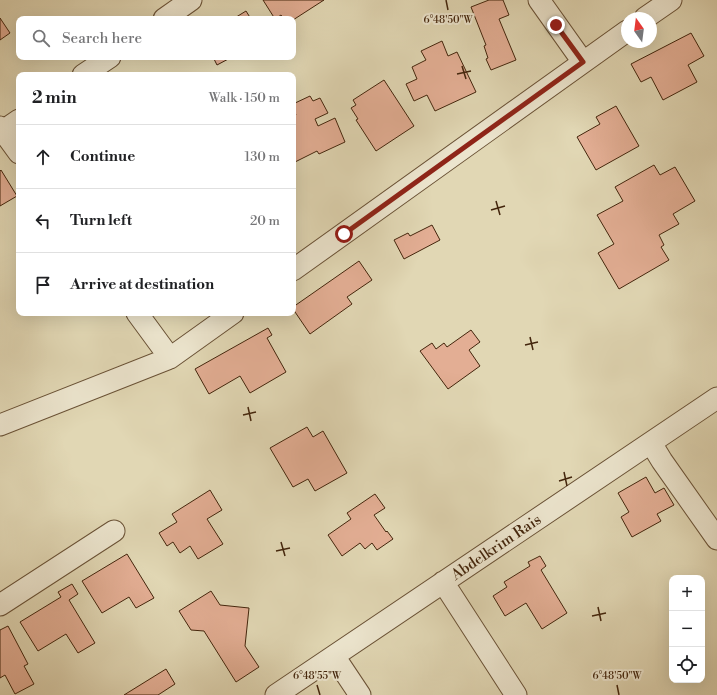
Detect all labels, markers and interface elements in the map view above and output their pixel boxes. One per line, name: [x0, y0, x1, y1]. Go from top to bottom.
north arrow: [621, 12, 657, 48]
text: 6°48'50"W: [423, 14, 474, 26]
search box: [16, 16, 296, 60]
route end: [547, 16, 565, 34]
icon: search: [30, 27, 52, 49]
text: Search here: [62, 29, 142, 48]
text: 2 min: [32, 87, 77, 109]
text: Walk · 150 m: [209, 90, 280, 106]
icon: ahead: [32, 146, 54, 168]
text: Continue: [70, 147, 135, 166]
text: 130 m: [245, 149, 280, 165]
icon: left: [32, 210, 54, 232]
text: Turn left: [70, 211, 132, 230]
text: 20 m: [250, 213, 280, 229]
route start: [335, 225, 353, 243]
icon: arrive: [32, 274, 54, 296]
text: Arrive at destination: [70, 275, 214, 294]
street label: Abdelkrim Rais: [447, 510, 545, 585]
map controls: [669, 575, 705, 683]
button: +: [669, 575, 705, 611]
button: −: [669, 611, 705, 647]
button: locate: [669, 647, 705, 683]
text: 6°48'55"W: [293, 670, 342, 682]
text: 6°48'50"W: [592, 670, 643, 682]

